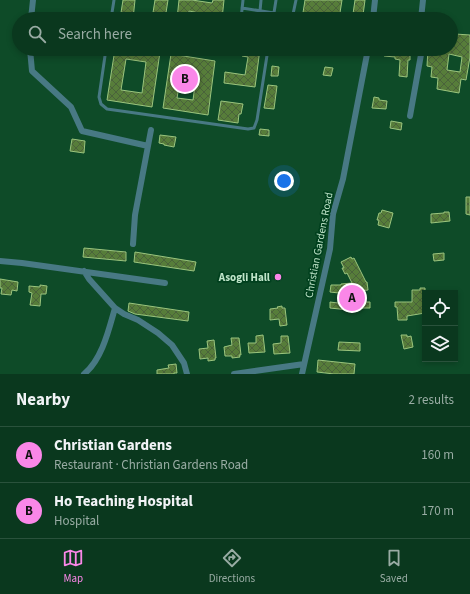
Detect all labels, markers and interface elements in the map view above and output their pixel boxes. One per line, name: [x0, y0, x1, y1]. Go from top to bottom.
search box: [12, 12, 458, 56]
icon: search: [26, 23, 48, 45]
text: Search here: [58, 24, 132, 45]
pin: B: [172, 64, 198, 94]
your location: [274, 171, 294, 191]
street label: Christian Gardens Road: [301, 191, 337, 299]
place label: Asogli Hall: [218, 270, 271, 285]
marker: Asogli Hall: [273, 272, 283, 282]
pin: A: [339, 283, 365, 313]
map controls: [422, 290, 458, 362]
button: locate: [422, 290, 458, 326]
button: layers: [422, 326, 458, 362]
text: Nearby: [16, 388, 70, 412]
text: 2 results: [409, 391, 454, 409]
text: Christian Gardens: [54, 435, 172, 456]
text: A: [25, 446, 33, 464]
text: 160 m: [421, 446, 454, 464]
text: Restaurant · Christian Gardens Road: [54, 456, 248, 474]
text: Ho Teaching Hospital: [54, 491, 193, 512]
text: B: [25, 502, 33, 520]
text: 170 m: [421, 502, 454, 520]
text: Hospital: [54, 512, 99, 530]
tab: Map: [62, 547, 84, 586]
tab: Directions: [209, 547, 255, 586]
tab: Saved: [380, 547, 408, 586]

